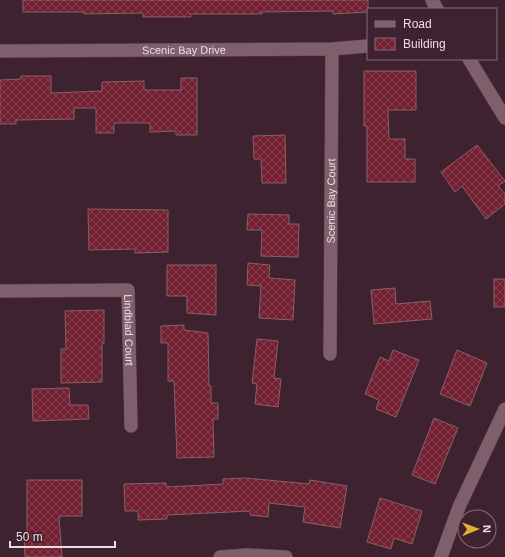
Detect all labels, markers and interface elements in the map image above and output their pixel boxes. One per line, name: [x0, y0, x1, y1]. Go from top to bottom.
legend: [367, 8, 497, 60]
text: Road: [403, 17, 432, 31]
text: Building: [403, 37, 446, 51]
street label: Scenic Bay Drive: [142, 44, 226, 56]
street label: Scenic Bay Court: [325, 158, 337, 244]
street label: Lindblad Court: [122, 294, 136, 366]
north arrow: [457, 509, 497, 549]
scale bar: [10, 523, 115, 549]
text: N: [481, 525, 493, 533]
text: 50 m: [16, 530, 43, 544]

